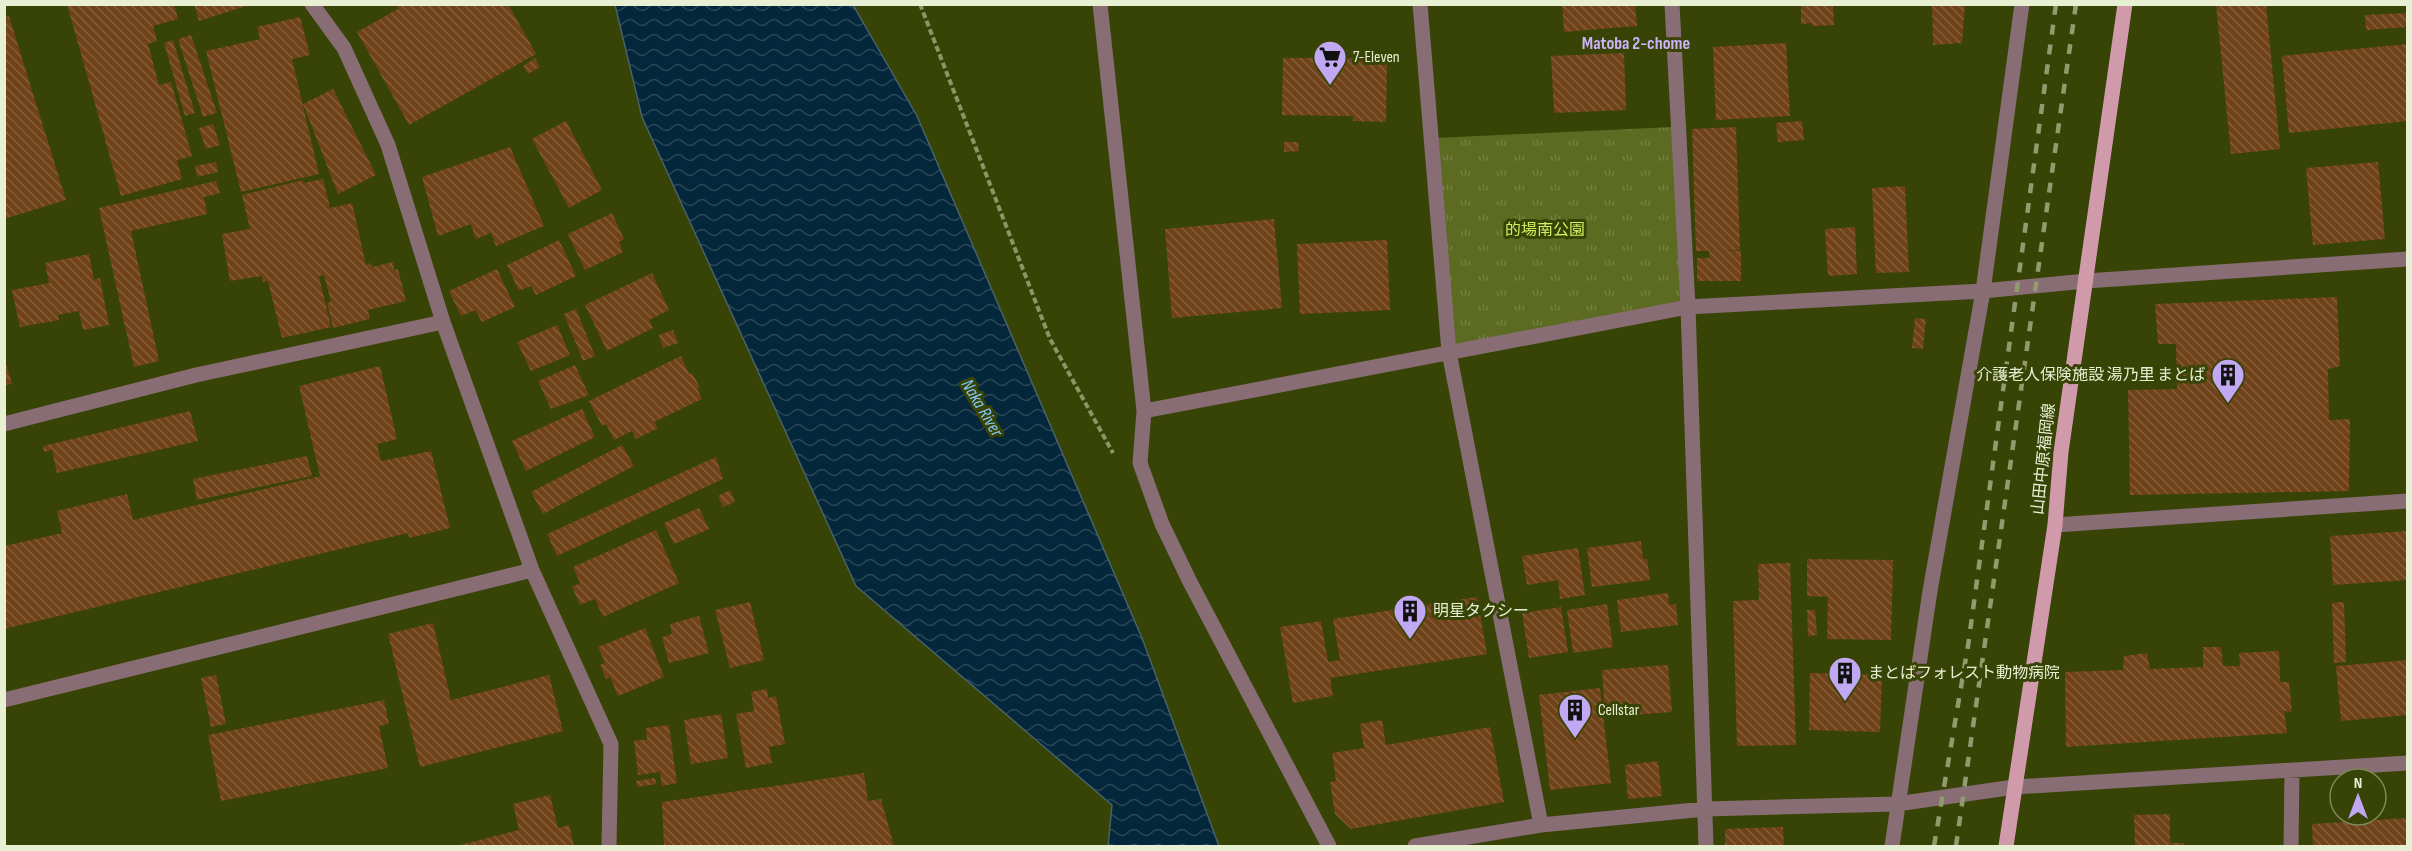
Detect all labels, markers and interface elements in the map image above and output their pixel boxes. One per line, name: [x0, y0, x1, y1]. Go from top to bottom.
district label: Matoba 2-chome: [1582, 33, 1690, 54]
supermarket icon: 7-Eleven: [1312, 39, 1348, 86]
place label: 7-Eleven: [1353, 48, 1400, 67]
park label: 的場南公園: [1505, 221, 1585, 240]
building icon: 介護老人保険施設 湯乃里 まとば: [2210, 357, 2246, 404]
place label: 介護老人保険施設 湯乃里 まとば: [1976, 366, 2205, 385]
water label: Naka River: [957, 376, 1008, 441]
street label: 山田中原福岡線: [2029, 402, 2059, 516]
building icon: 明星タクシー: [1392, 593, 1428, 640]
place label: 明星タクシー: [1433, 602, 1529, 621]
building icon: まとばフォレスト動物病院: [1827, 655, 1863, 702]
place label: まとばフォレスト動物病院: [1868, 664, 2060, 683]
building icon: Cellstar: [1557, 692, 1593, 739]
place label: Cellstar: [1598, 701, 1640, 720]
north arrow: [2328, 767, 2388, 827]
text: N: [2354, 774, 2362, 793]

